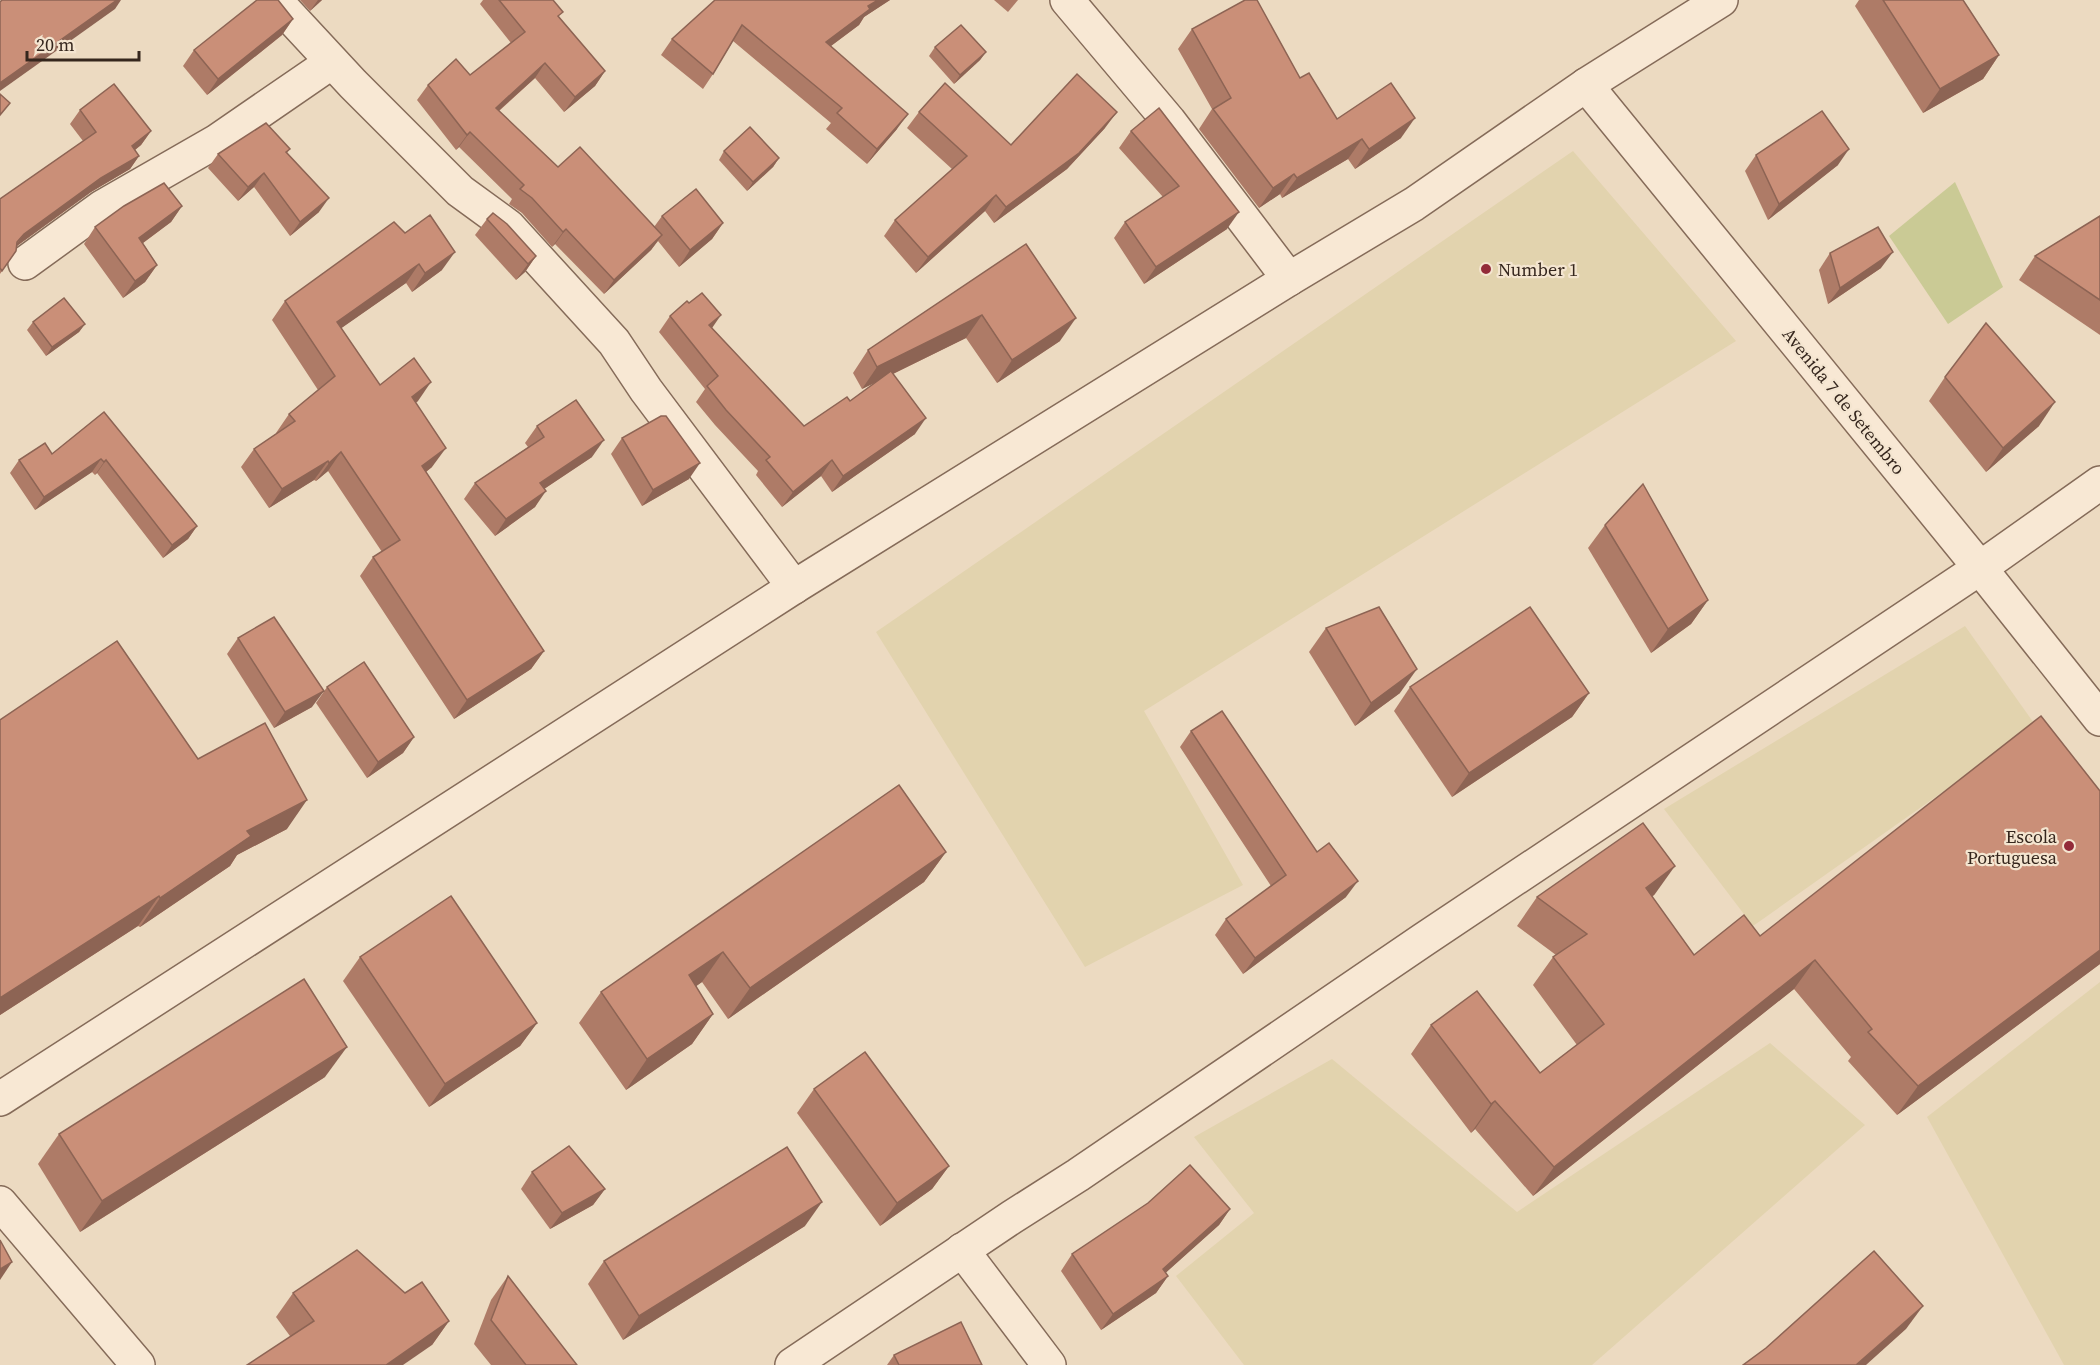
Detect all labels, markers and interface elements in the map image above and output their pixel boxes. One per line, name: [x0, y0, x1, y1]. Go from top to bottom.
scale bar: [27, 24, 140, 62]
text: 20 m: [36, 32, 74, 57]
place label: Number 1: [1498, 257, 1578, 282]
marker: Number 1: [1479, 262, 1493, 276]
street label: Avenida 7 de Setembro: [1777, 322, 1911, 480]
place label: Escola Portuguesa: [1967, 824, 2058, 870]
marker: Escola Portuguesa: [2062, 839, 2076, 853]

